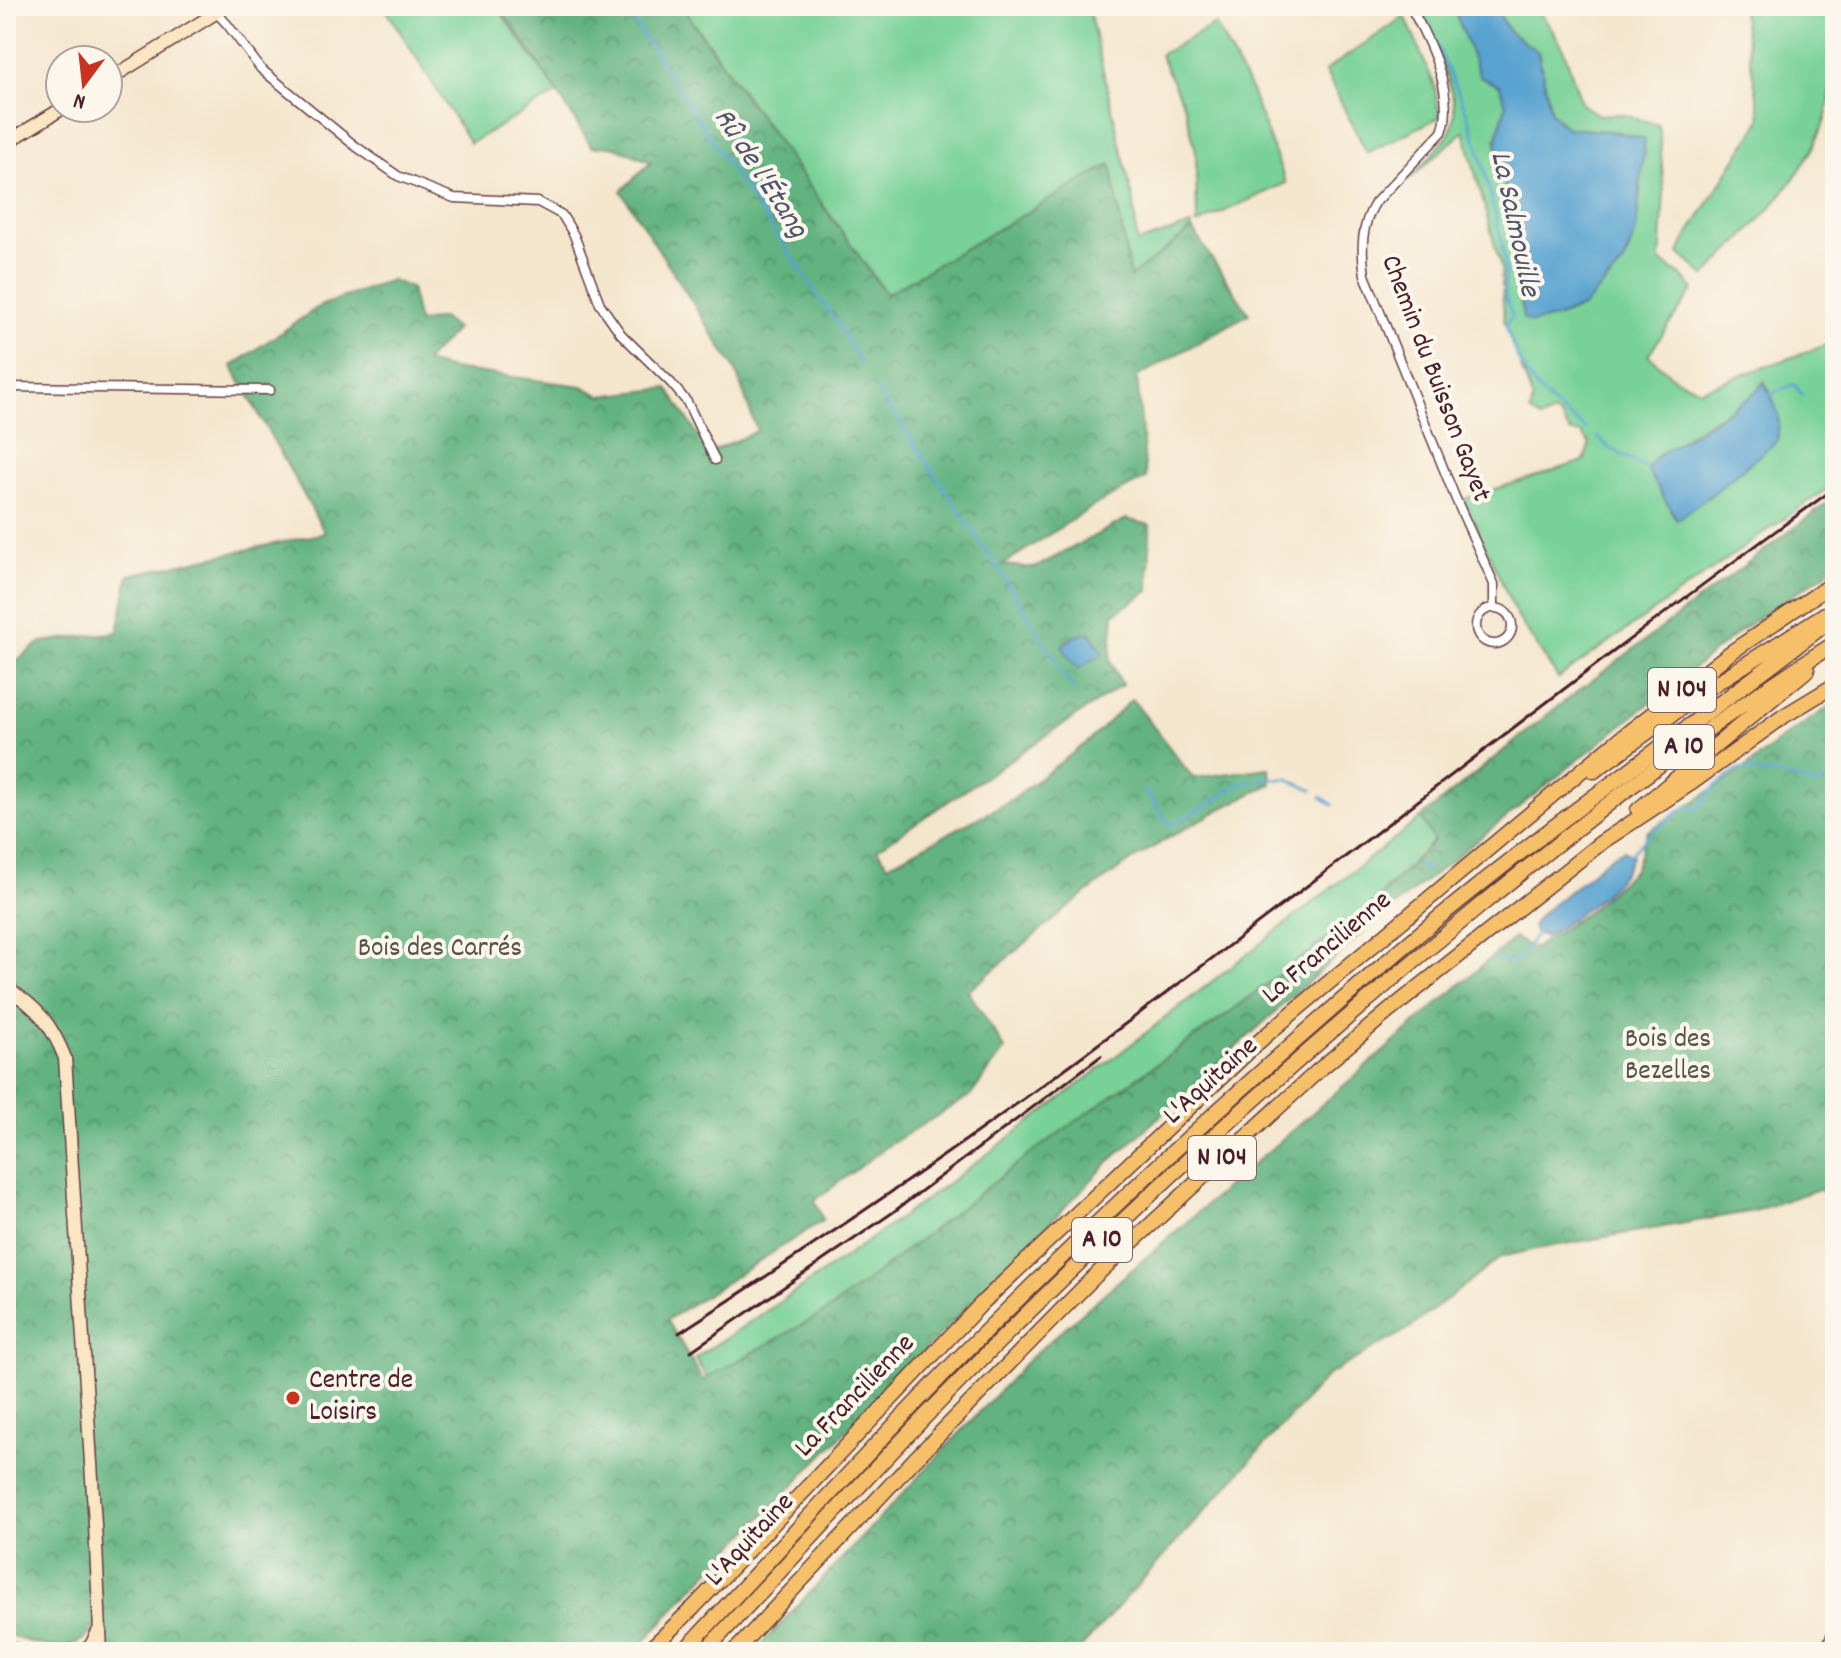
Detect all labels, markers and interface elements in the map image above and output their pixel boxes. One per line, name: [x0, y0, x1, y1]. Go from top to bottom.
north arrow: [44, 44, 124, 124]
text: N: [70, 84, 89, 116]
water label: Rû de l'Étang: [701, 100, 818, 248]
water label: La Salmouille: [1477, 147, 1550, 302]
street label: Chemin du Buisson Gayet: [1368, 250, 1500, 508]
road number: N 104: [1648, 668, 1716, 712]
road number: A 10: [1654, 725, 1714, 769]
street label: La Francilienne: [1254, 883, 1402, 1015]
park label: Bois des Carrés: [358, 930, 522, 970]
park label: Bois des Bezelles: [1625, 1021, 1711, 1093]
street label: L'Aquitaine: [1156, 1028, 1268, 1136]
road number: N 104: [1188, 1136, 1256, 1180]
road number: A 10: [1072, 1218, 1132, 1262]
street label: La Francilienne: [787, 1326, 925, 1468]
place label: Centre de Loisirs: [309, 1362, 413, 1434]
marker: Centre de Loisirs: [284, 1389, 302, 1407]
street label: L'Aquitaine: [697, 1485, 805, 1597]

